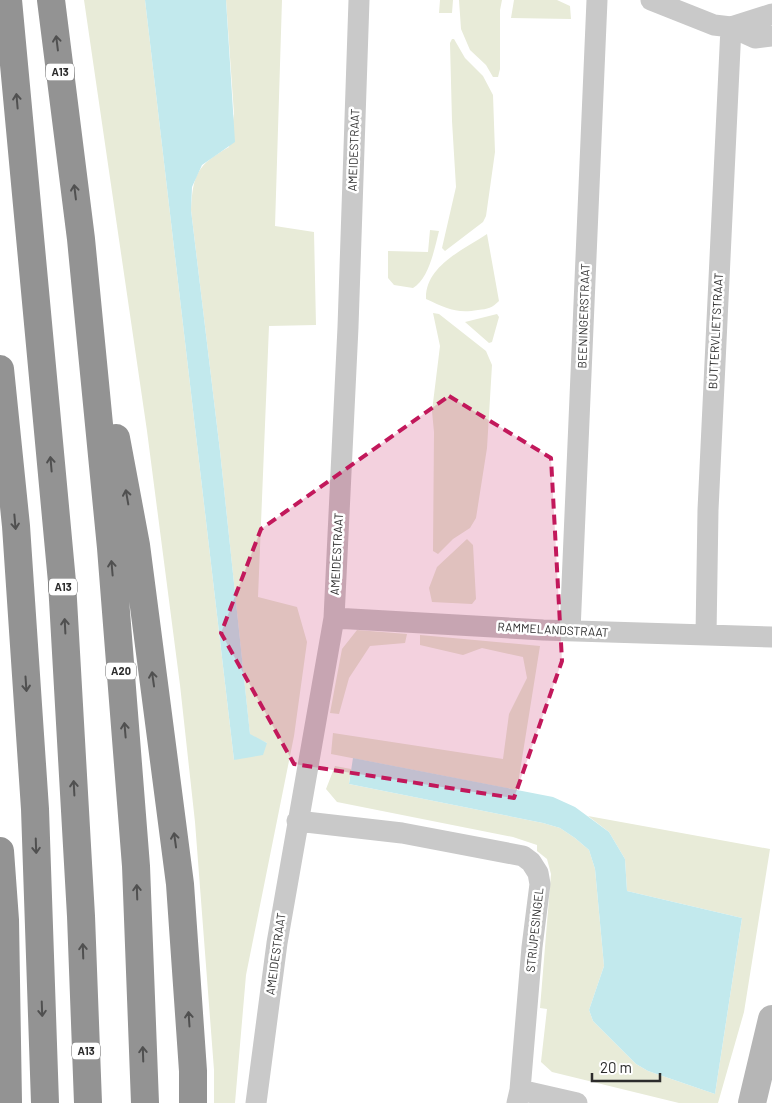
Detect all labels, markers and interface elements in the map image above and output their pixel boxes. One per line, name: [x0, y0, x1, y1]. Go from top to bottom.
one-way arrow: [52, 36, 62, 52]
road number: A13: [46, 64, 74, 80]
one-way arrow: [12, 93, 22, 109]
street label: AMEIDESTRAAT: [345, 108, 361, 192]
one-way arrow: [70, 184, 80, 200]
street label: BEENINGERSTRAAT: [574, 263, 592, 369]
street label: BUTTERVLIETSTRAAT: [705, 272, 725, 389]
one-way arrow: [46, 456, 56, 472]
one-way arrow: [122, 489, 132, 505]
street label: AMEIDESTRAAT: [327, 512, 345, 596]
one-way arrow: [11, 514, 20, 530]
one-way arrow: [108, 560, 117, 576]
road number: A13: [49, 578, 77, 596]
one-way arrow: [60, 618, 69, 634]
street label: RAMMELANDSTRAAT: [497, 619, 609, 639]
road number: A20: [106, 662, 136, 679]
one-way arrow: [148, 671, 158, 687]
one-way arrow: [22, 676, 31, 692]
one-way arrow: [121, 722, 130, 738]
one-way arrow: [69, 781, 79, 797]
one-way arrow: [169, 832, 179, 848]
one-way arrow: [31, 838, 41, 854]
one-way arrow: [132, 884, 142, 900]
street label: STRIJPESINGEL: [523, 887, 545, 973]
street label: AMEIDESTRAAT: [262, 912, 288, 996]
one-way arrow: [78, 943, 87, 959]
one-way arrow: [37, 1001, 46, 1017]
one-way arrow: [185, 1012, 194, 1028]
road number: A13: [72, 1042, 100, 1060]
one-way arrow: [138, 1047, 148, 1063]
scale bar: [592, 1050, 660, 1082]
text: 20 m: [600, 1058, 632, 1076]

